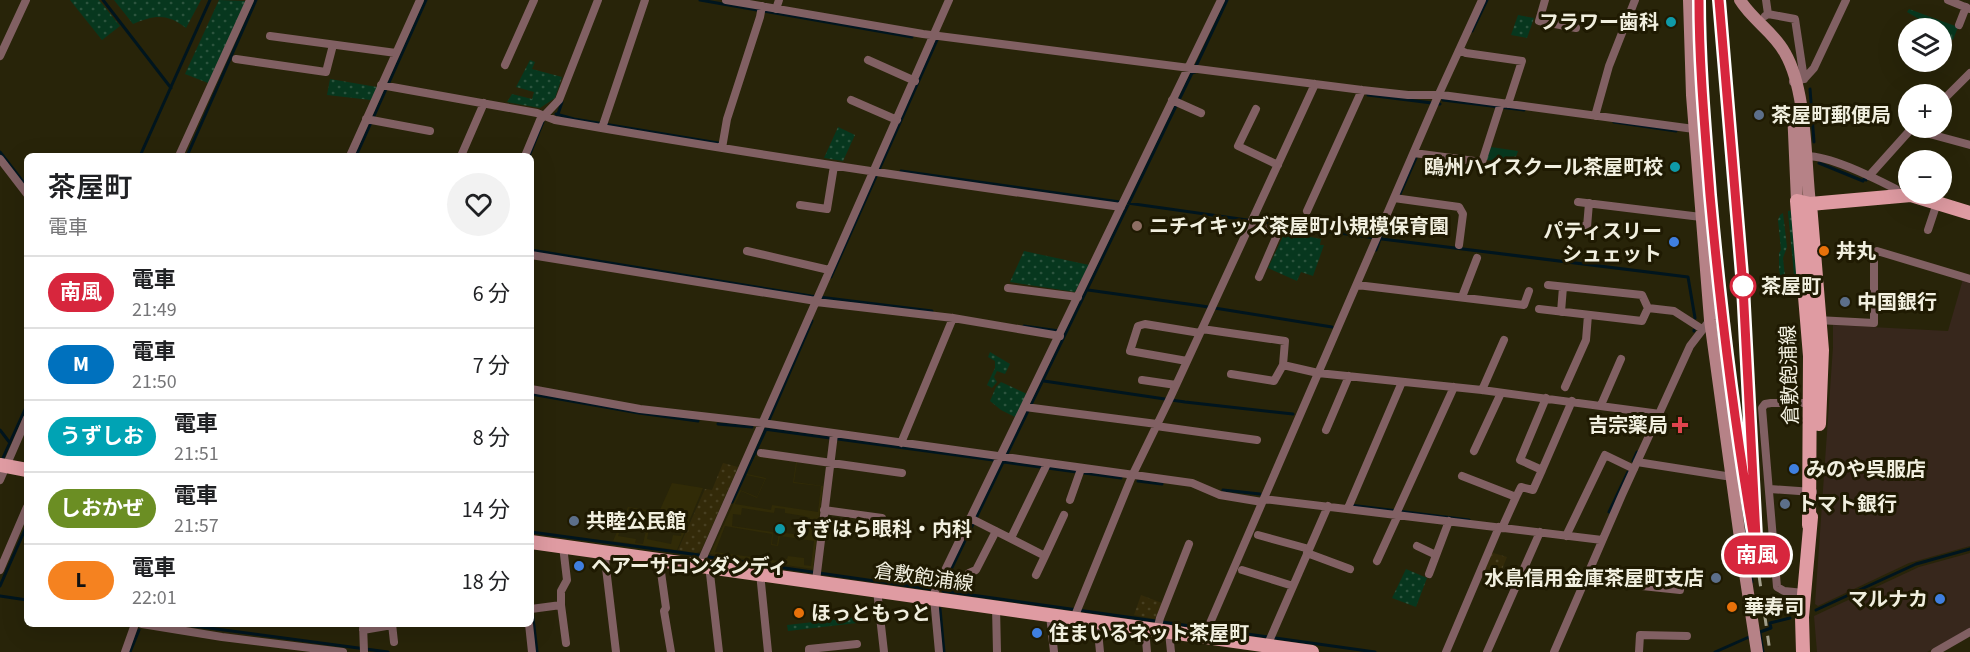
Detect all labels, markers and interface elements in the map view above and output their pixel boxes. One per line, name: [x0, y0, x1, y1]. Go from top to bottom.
place label: フラワー歯科: [1539, 9, 1659, 37]
marker: フラワー歯科: [1664, 15, 1678, 29]
map controls: [1898, 18, 1952, 204]
button: layers: [1898, 18, 1952, 72]
button: +: [1898, 84, 1952, 138]
place label: 茶屋町郵便局: [1771, 102, 1891, 130]
marker: 茶屋町郵便局: [1752, 108, 1766, 122]
button: −: [1898, 150, 1952, 204]
place label: 鴎州ハイスクール茶屋町校: [1424, 154, 1663, 182]
marker: 鴎州ハイスクール茶屋町校: [1668, 160, 1682, 174]
text: 茶屋町: [48, 168, 132, 208]
button: heart: [447, 173, 510, 236]
place label: ニチイキッズ茶屋町小規模保育園: [1149, 213, 1449, 241]
text: 電車: [48, 214, 88, 242]
place label: パティスリー シュェット: [1543, 218, 1662, 269]
marker: ニチイキッズ茶屋町小規模保育園: [1130, 219, 1144, 233]
marker: パティスリー シュェット: [1667, 235, 1681, 249]
place label: 丼丸: [1836, 238, 1876, 266]
marker: 丼丸: [1817, 244, 1831, 258]
text: 電車: [132, 264, 176, 296]
marker: 茶屋町: [1730, 273, 1756, 299]
place label: 茶屋町: [1761, 273, 1821, 301]
text: 南風: [60, 277, 102, 307]
text: 6 分: [473, 278, 510, 310]
place label: 中国銀行: [1857, 289, 1937, 317]
marker: 中国銀行: [1838, 295, 1852, 309]
text: 21:49: [132, 296, 177, 324]
street label: 倉敷飽浦線: [1774, 325, 1806, 425]
text: 電車: [132, 336, 176, 368]
text: M: [73, 349, 89, 379]
text: 7 分: [473, 350, 510, 382]
text: 21:50: [132, 368, 177, 396]
text: 電車: [174, 408, 218, 440]
place label: 吉宗薬局: [1588, 412, 1668, 440]
marker: 吉宗薬局: [1673, 418, 1687, 432]
text: うずしお: [60, 421, 144, 451]
text: 8 分: [473, 422, 510, 454]
text: 21:51: [174, 440, 219, 468]
place label: みのや呉服店: [1806, 456, 1926, 484]
marker: みのや呉服店: [1787, 462, 1801, 476]
text: 電車: [174, 480, 218, 512]
place label: トマト銀行: [1797, 491, 1897, 519]
text: しおかぜ: [60, 493, 144, 523]
text: 14 分: [462, 494, 510, 526]
marker: トマト銀行: [1778, 497, 1792, 511]
place label: 共睦公民館: [586, 508, 686, 536]
text: 21:57: [174, 512, 219, 540]
marker: 共睦公民館: [567, 514, 581, 528]
place label: すぎはら眼科・内科: [792, 516, 972, 544]
marker: すぎはら眼科・内科: [773, 522, 787, 536]
line badge: 南風: [1730, 536, 1784, 574]
text: 南風: [1736, 540, 1778, 570]
text: 電車: [132, 552, 176, 584]
place label: ヘアーサロンダンディ: [591, 553, 788, 581]
street label: 倉敷飽浦線: [872, 557, 975, 599]
marker: ヘアーサロンダンディ: [572, 559, 586, 573]
text: L: [76, 565, 86, 595]
place label: 水島信用金庫茶屋町支店: [1484, 565, 1704, 593]
text: 18 分: [462, 566, 510, 598]
marker: 水島信用金庫茶屋町支店: [1709, 571, 1723, 585]
text: 22:01: [132, 584, 177, 612]
place label: マルナカ: [1848, 586, 1928, 614]
marker: マルナカ: [1933, 592, 1947, 606]
place label: 華寿司: [1744, 594, 1804, 622]
place label: ほっともっと: [811, 600, 931, 628]
marker: 華寿司: [1725, 600, 1739, 614]
marker: ほっともっと: [792, 606, 806, 620]
place label: 住まいるネット茶屋町: [1049, 620, 1249, 648]
marker: 住まいるネット茶屋町: [1030, 626, 1044, 640]

